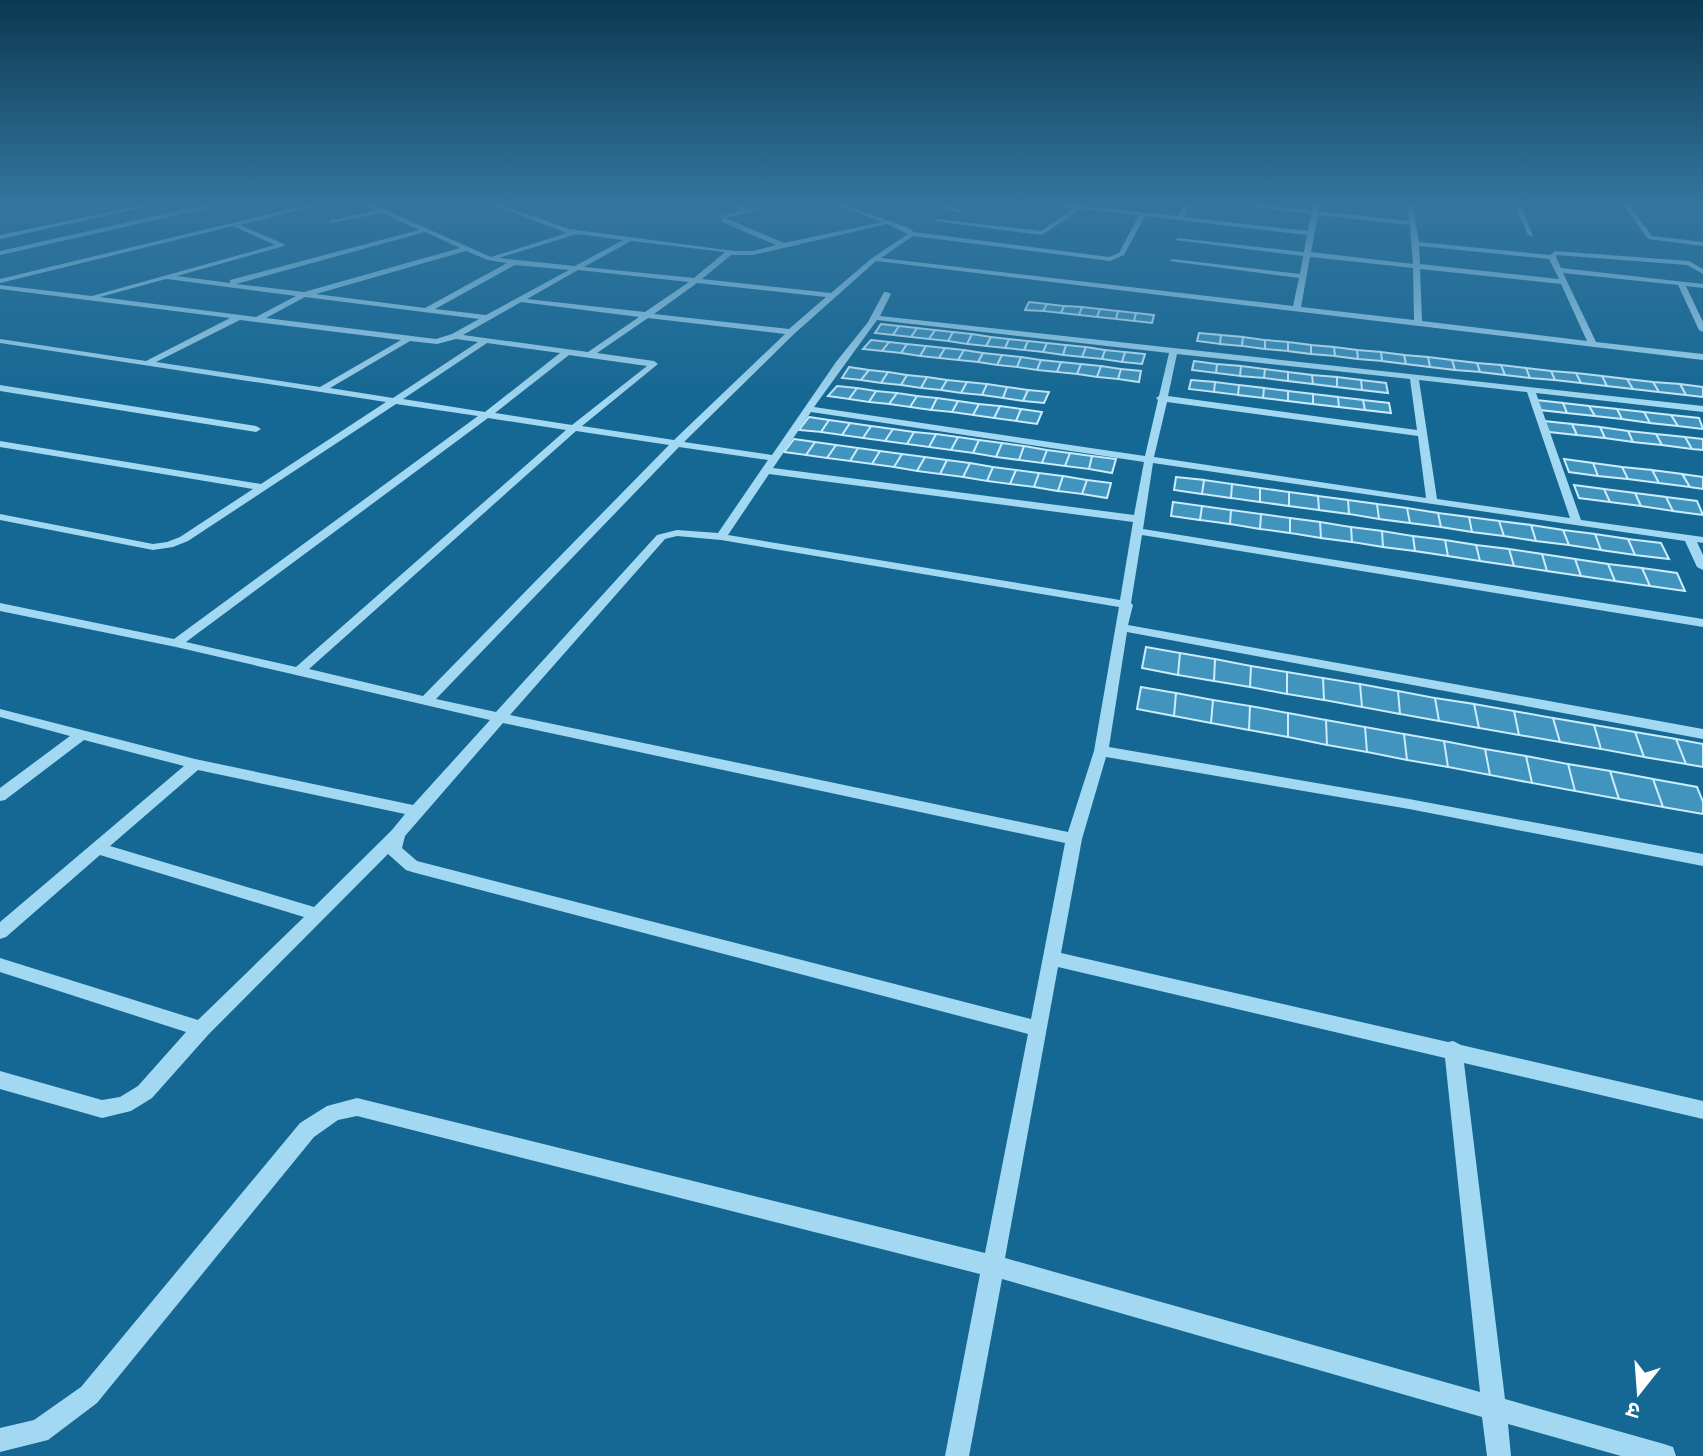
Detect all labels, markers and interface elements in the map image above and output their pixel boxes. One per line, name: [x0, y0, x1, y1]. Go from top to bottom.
north arrow: [1599, 1352, 1679, 1432]
text: उ: [1621, 1396, 1643, 1428]

